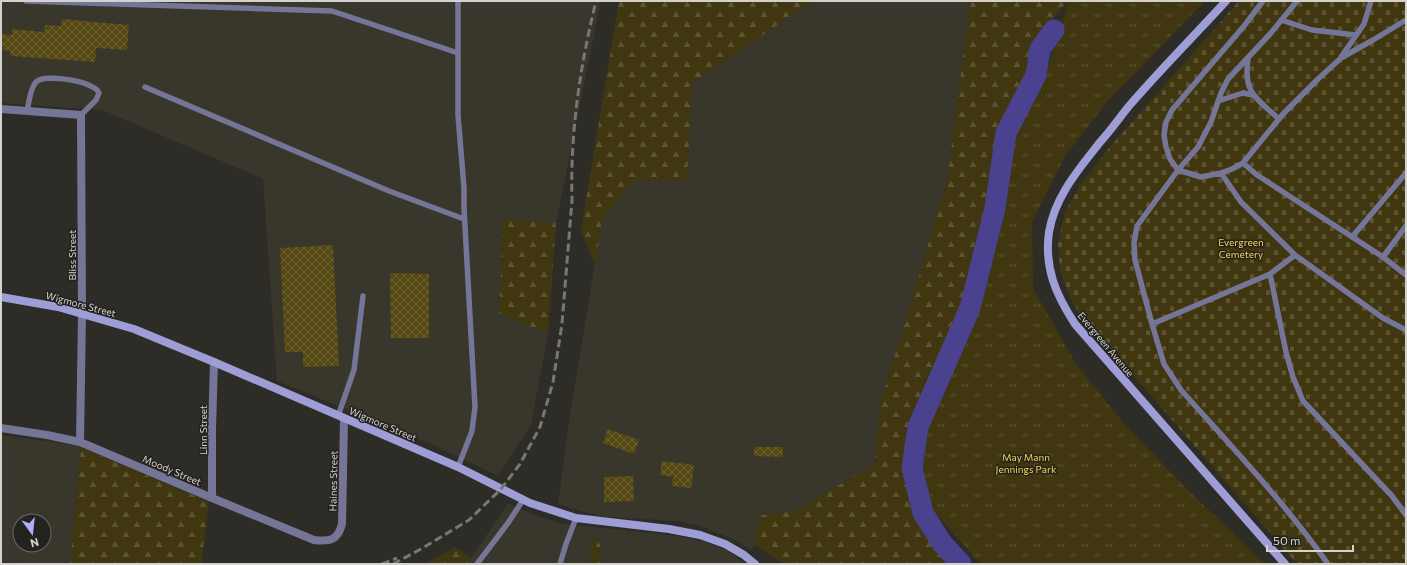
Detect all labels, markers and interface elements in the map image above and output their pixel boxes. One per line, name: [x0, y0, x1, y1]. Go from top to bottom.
street label: Bliss Street: [66, 230, 78, 280]
park label: Evergreen Cemetery: [1218, 236, 1264, 260]
street label: Wigmore Street: [45, 289, 117, 319]
street label: Evergreen Avenue: [1075, 309, 1137, 379]
street label: Wigmore Street: [347, 404, 419, 444]
street label: Linn Street: [197, 405, 209, 455]
street label: Haines Street: [326, 450, 340, 512]
park label: May Mann Jennings Park: [996, 451, 1057, 475]
street label: Moody Street: [141, 452, 203, 488]
north arrow: [12, 513, 52, 553]
scale bar: [1267, 527, 1353, 553]
text: 50 m: [1273, 533, 1301, 547]
text: N: [29, 536, 40, 550]

